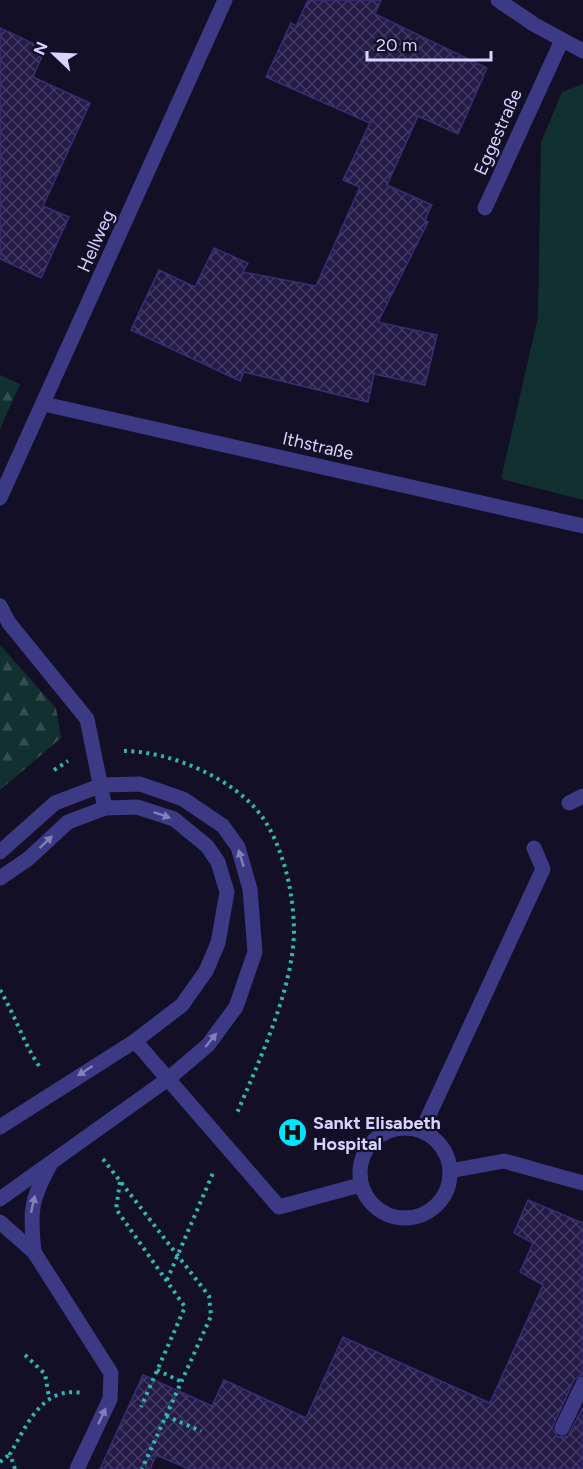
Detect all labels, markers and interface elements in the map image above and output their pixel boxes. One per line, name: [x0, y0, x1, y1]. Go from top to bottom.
north arrow: [24, 24, 84, 84]
scale bar: [367, 24, 492, 62]
text: 20 m: [376, 34, 417, 56]
text: N: [29, 39, 52, 58]
street label: Eggestraße: [469, 85, 527, 179]
street label: Hellweg: [73, 207, 119, 275]
street label: Ithstraße: [280, 427, 356, 465]
one-way arrow: [153, 811, 171, 821]
one-way arrow: [39, 836, 53, 850]
one-way arrow: [236, 849, 245, 867]
one-way arrow: [205, 1032, 217, 1047]
one-way arrow: [77, 1065, 93, 1076]
place label: Sankt Elisabeth Hospital: [313, 1112, 441, 1155]
hospital icon: Sankt Elisabeth Hospital: [276, 1117, 308, 1149]
one-way arrow: [28, 1195, 38, 1213]
one-way arrow: [98, 1407, 107, 1424]

